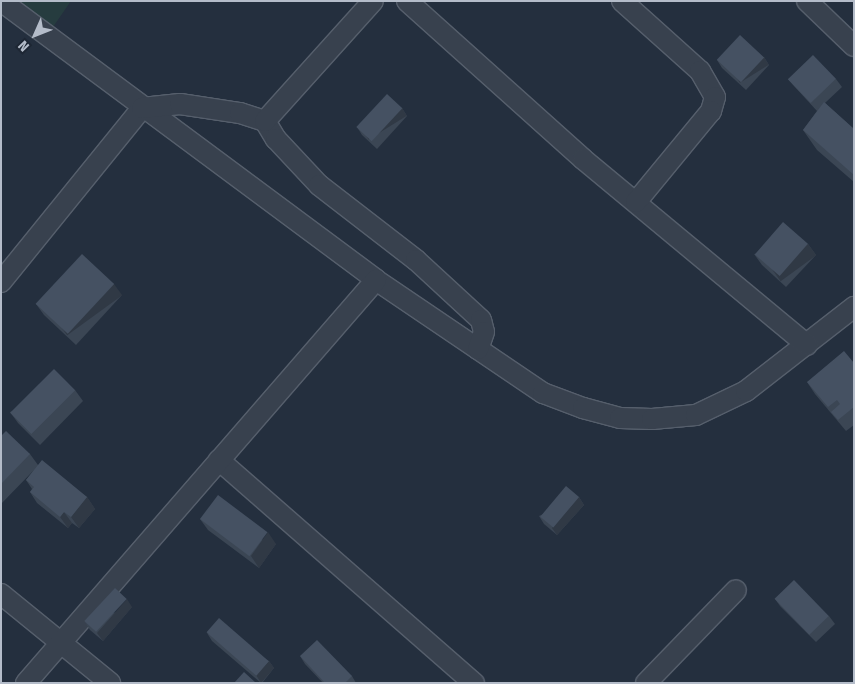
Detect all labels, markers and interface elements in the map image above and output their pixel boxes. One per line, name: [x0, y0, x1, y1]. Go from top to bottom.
north arrow: [10, 10, 60, 60]
text: N: [15, 37, 33, 55]

